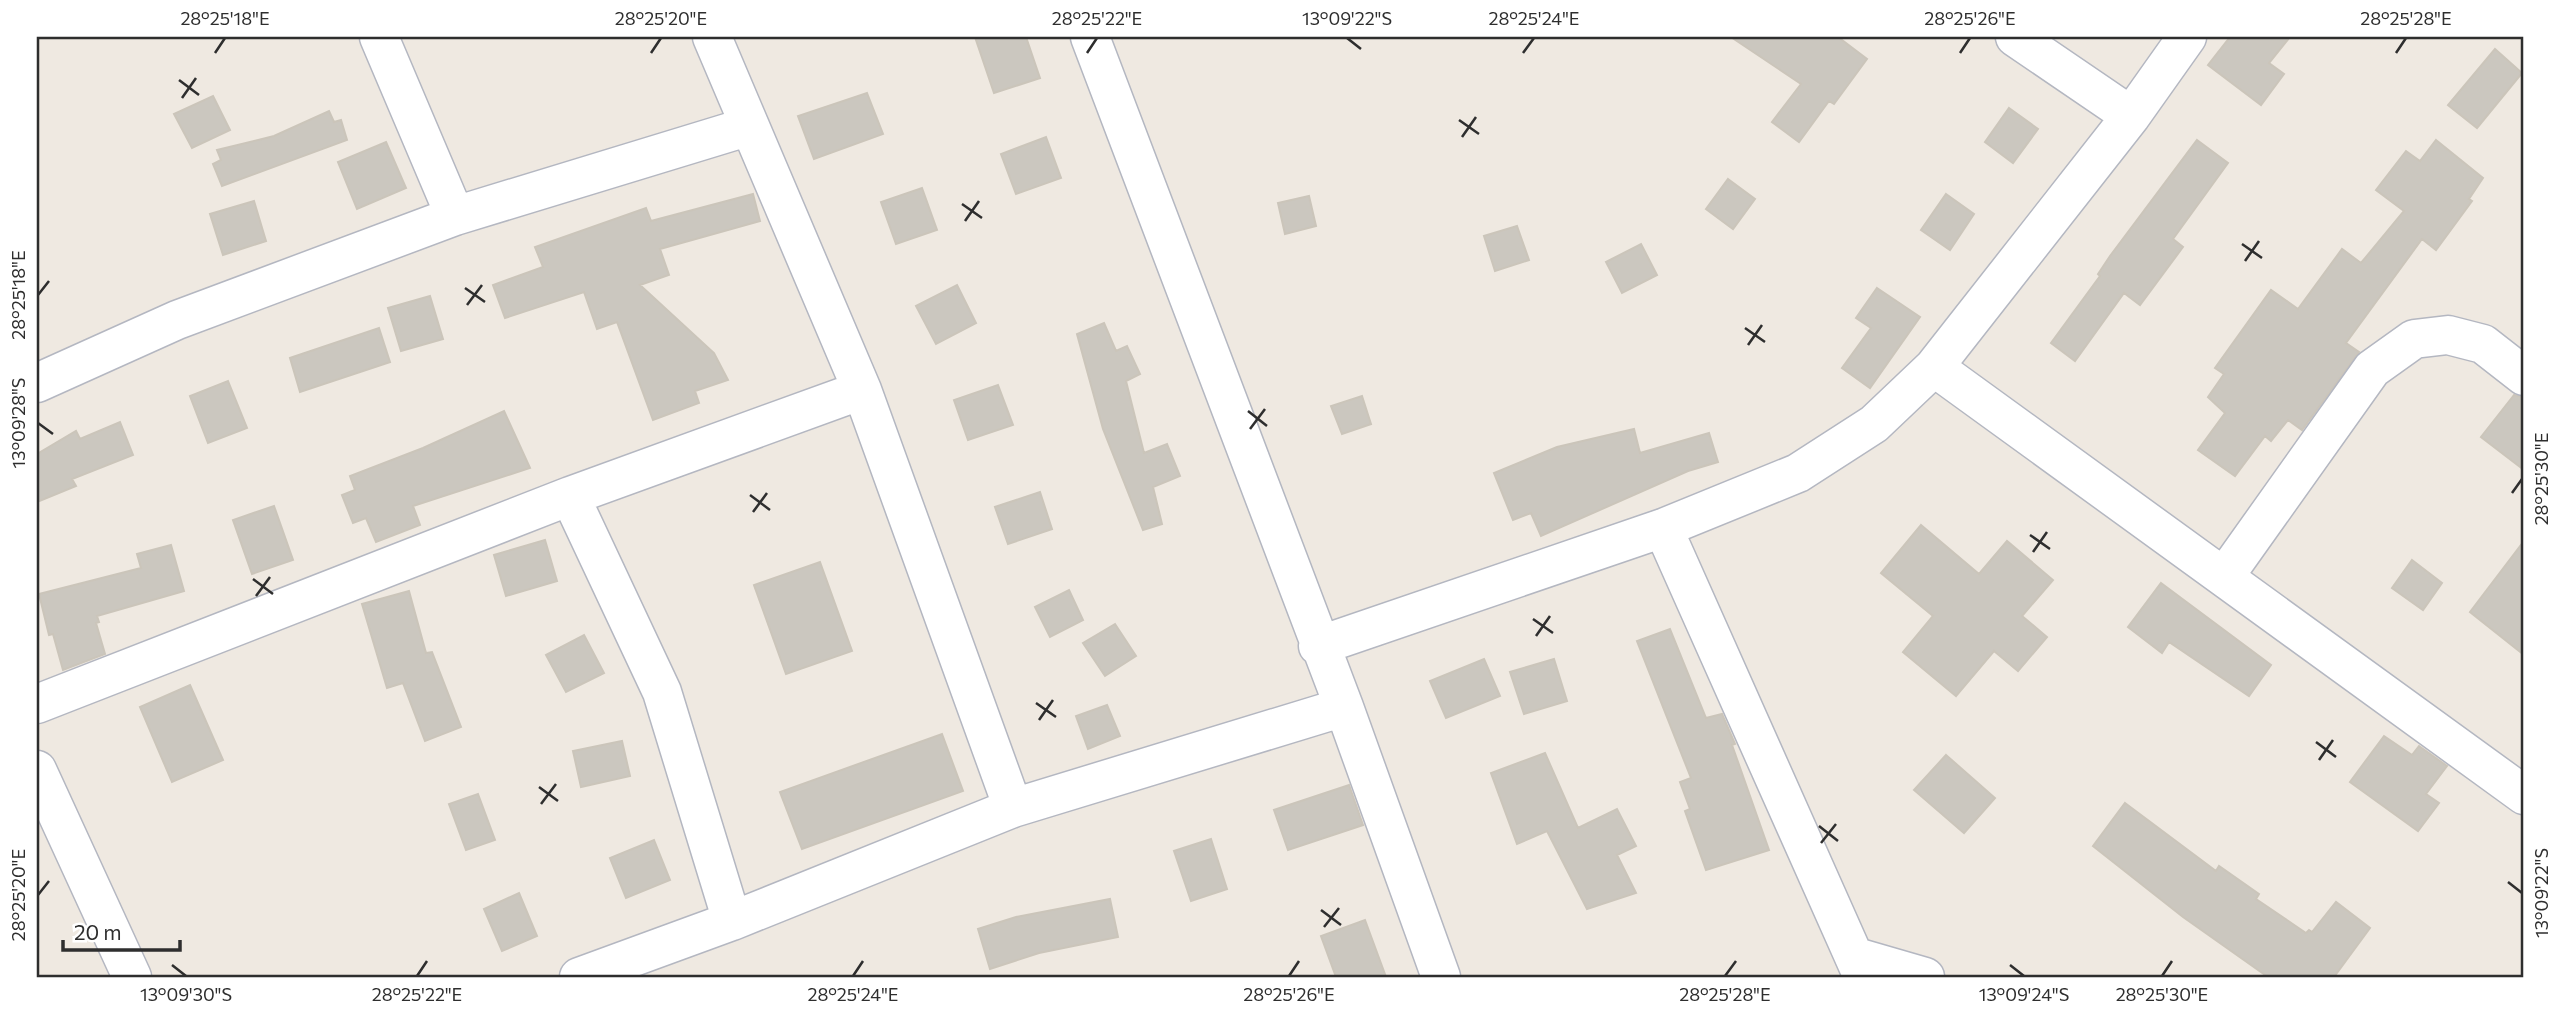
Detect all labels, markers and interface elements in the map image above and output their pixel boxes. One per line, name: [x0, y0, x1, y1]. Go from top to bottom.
text: 28°25'18"E: [180, 7, 270, 29]
text: 28°25'20"E: [615, 7, 707, 29]
text: 28°25'22"E: [1052, 7, 1142, 29]
text: 13°09'22"S: [1302, 7, 1392, 29]
text: 28°25'24"E: [1488, 7, 1580, 29]
text: 28°25'26"E: [1924, 7, 2016, 29]
text: 28°25'28"E: [2360, 7, 2452, 29]
text: 28°25'18"E: [7, 250, 29, 340]
text: 13°09'28"S: [7, 378, 29, 468]
text: 28°25'30"E: [2530, 433, 2552, 525]
text: 13°09'22"S: [2530, 848, 2552, 938]
text: 28°25'20"E: [7, 849, 29, 941]
scale bar: [63, 909, 180, 953]
text: 20 m: [74, 919, 122, 944]
text: 13°09'30"S: [140, 983, 232, 1005]
text: 28°25'22"E: [372, 983, 462, 1005]
text: 28°25'24"E: [807, 983, 899, 1005]
text: 28°25'26"E: [1243, 983, 1335, 1005]
text: 28°25'28"E: [1679, 983, 1771, 1005]
text: 13°09'24"S: [1979, 983, 2069, 1005]
text: 28°25'30"E: [2116, 983, 2208, 1005]

